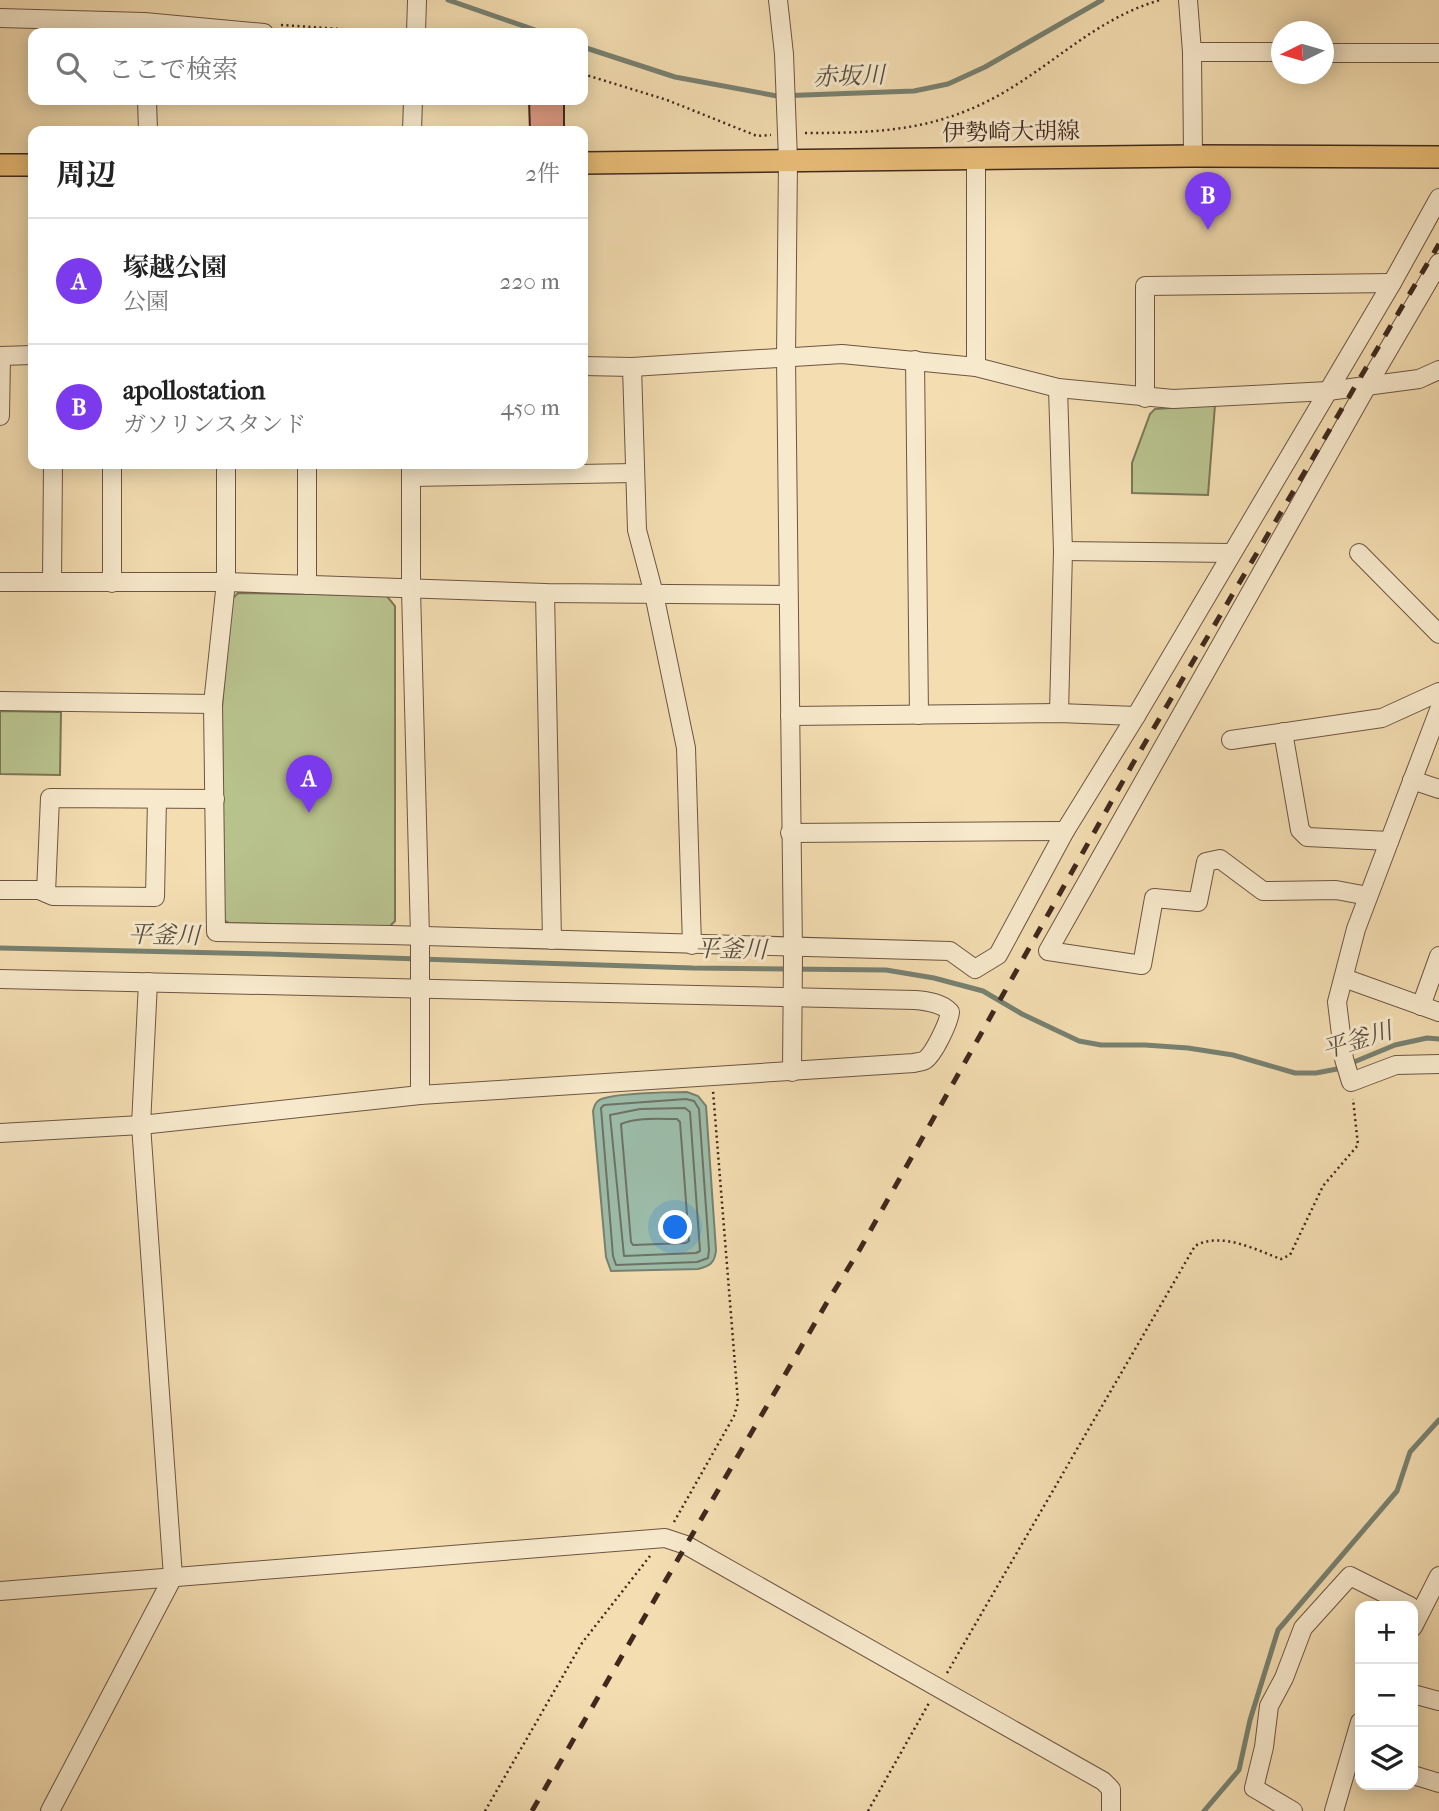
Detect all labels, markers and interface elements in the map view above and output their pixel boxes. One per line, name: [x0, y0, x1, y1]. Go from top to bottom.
north arrow: [1271, 21, 1334, 84]
search box: [28, 28, 588, 105]
icon: search: [52, 48, 90, 86]
text: ここで検索: [108, 54, 238, 85]
water label: 赤坂川: [813, 61, 888, 91]
street label: 伊勢崎大胡線: [942, 117, 1080, 147]
text: 周辺: [56, 158, 116, 193]
text: 2件: [525, 160, 560, 187]
pin: B: [1185, 172, 1231, 230]
text: 塚越公園: [123, 252, 227, 283]
text: A: [72, 268, 86, 295]
text: 220 m: [500, 268, 560, 295]
text: 公園: [123, 288, 169, 315]
text: apollostation: [123, 375, 265, 406]
text: B: [72, 394, 86, 421]
text: 450 m: [500, 394, 560, 421]
text: ガソリンスタンド: [123, 411, 306, 438]
pin: A: [286, 755, 332, 813]
water label: 平釜川: [128, 920, 203, 950]
water label: 平釜川: [695, 934, 770, 964]
water label: 平釜川: [1318, 1015, 1398, 1064]
your location: [658, 1210, 692, 1244]
map controls: [1355, 1601, 1418, 1790]
button: +: [1355, 1601, 1418, 1664]
button: −: [1355, 1664, 1418, 1727]
button: layers: [1355, 1727, 1418, 1790]

